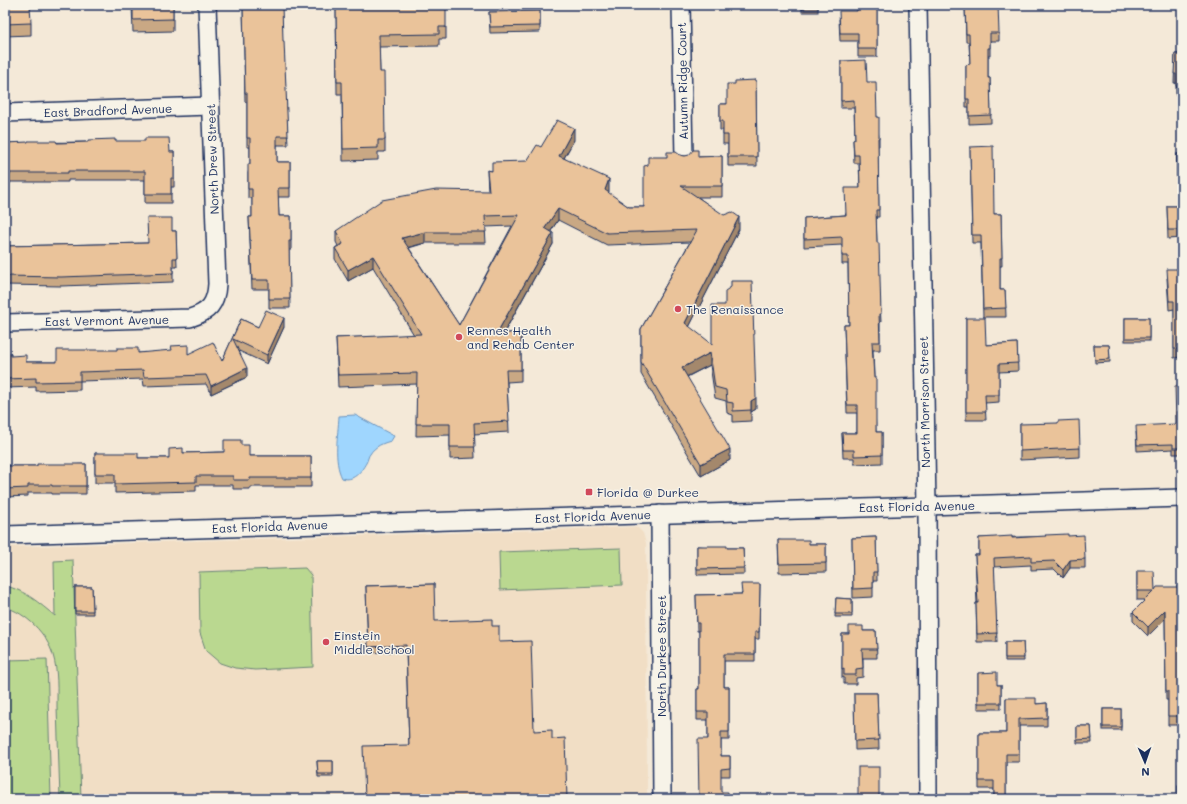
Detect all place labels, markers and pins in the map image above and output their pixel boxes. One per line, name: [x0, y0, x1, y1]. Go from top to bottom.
place label: The Renaissance: [686, 301, 784, 317]
marker: The Renaissance: [673, 304, 683, 314]
place label: Rennes Health and Rehab Center: [467, 322, 575, 352]
marker: Rennes Health and Rehab Center: [454, 332, 464, 342]
place label: Florida @ Durkee: [597, 484, 699, 500]
marker: Florida @ Durkee: [584, 487, 594, 497]
place label: Einstein Middle School: [334, 627, 415, 657]
marker: Einstein Middle School: [321, 637, 331, 647]

